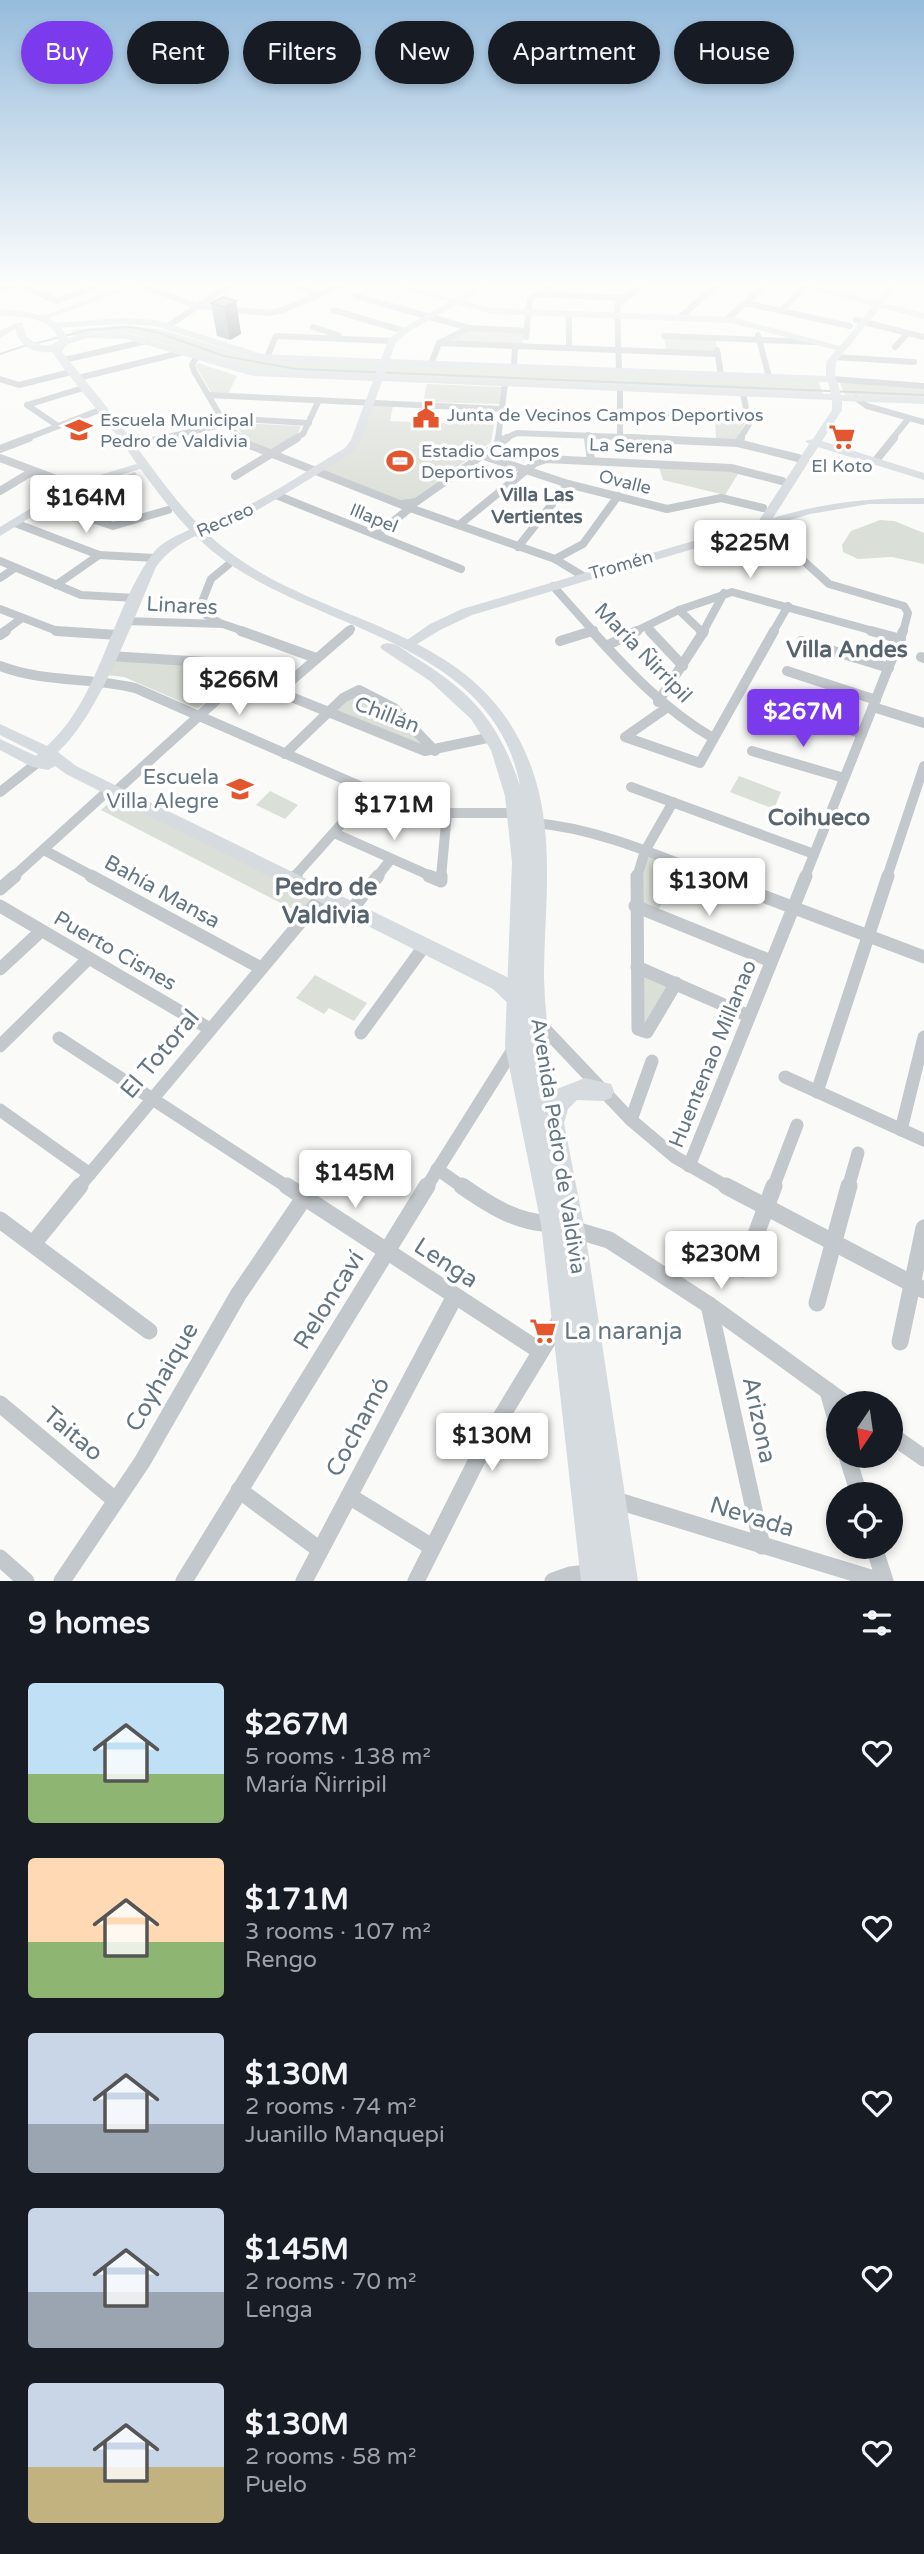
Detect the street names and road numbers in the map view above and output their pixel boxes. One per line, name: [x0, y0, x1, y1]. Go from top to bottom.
street label: La Serena: [588, 434, 674, 458]
street label: Ovalle: [596, 465, 654, 499]
street label: Recreo: [193, 498, 257, 542]
street label: Illapel: [347, 498, 401, 538]
street label: Tromén: [587, 545, 655, 585]
street label: Linares: [146, 592, 218, 620]
street label: María Ñirripil: [589, 598, 697, 708]
street label: Chillán: [351, 691, 423, 739]
street label: Bahía Mansa: [100, 850, 224, 934]
street label: Puerto Cisnes: [49, 906, 181, 996]
street label: Huentenao Millanao: [664, 956, 762, 1152]
street label: El Totoral: [114, 1004, 206, 1104]
street label: Avenida Pedro de Valdivia: [525, 1016, 591, 1276]
street label: Lenga: [408, 1232, 484, 1294]
street label: Reloncaví: [287, 1245, 371, 1355]
street label: Coyhaique: [119, 1317, 205, 1437]
street label: Cochamó: [320, 1372, 396, 1482]
street label: Arizona: [736, 1374, 782, 1466]
street label: Taitao: [37, 1401, 109, 1467]
street label: Nevada: [706, 1490, 798, 1544]

